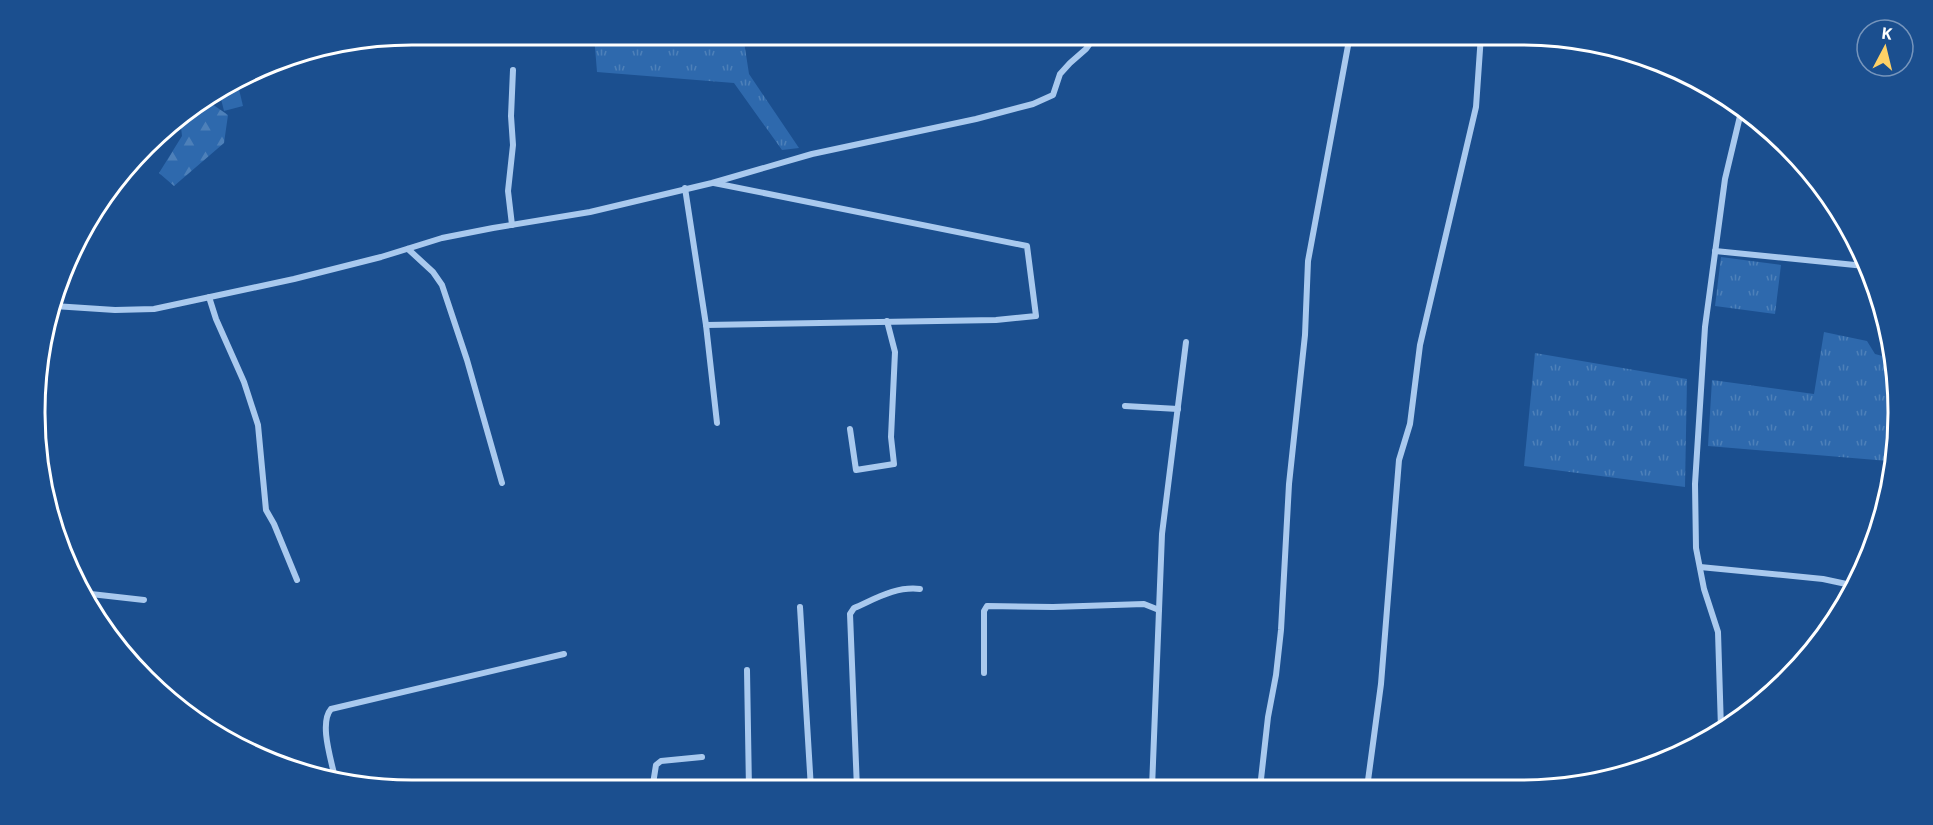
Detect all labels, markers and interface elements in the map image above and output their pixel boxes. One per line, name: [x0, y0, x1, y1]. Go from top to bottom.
north arrow: [1855, 18, 1915, 78]
text: K: [1880, 22, 1894, 45]

